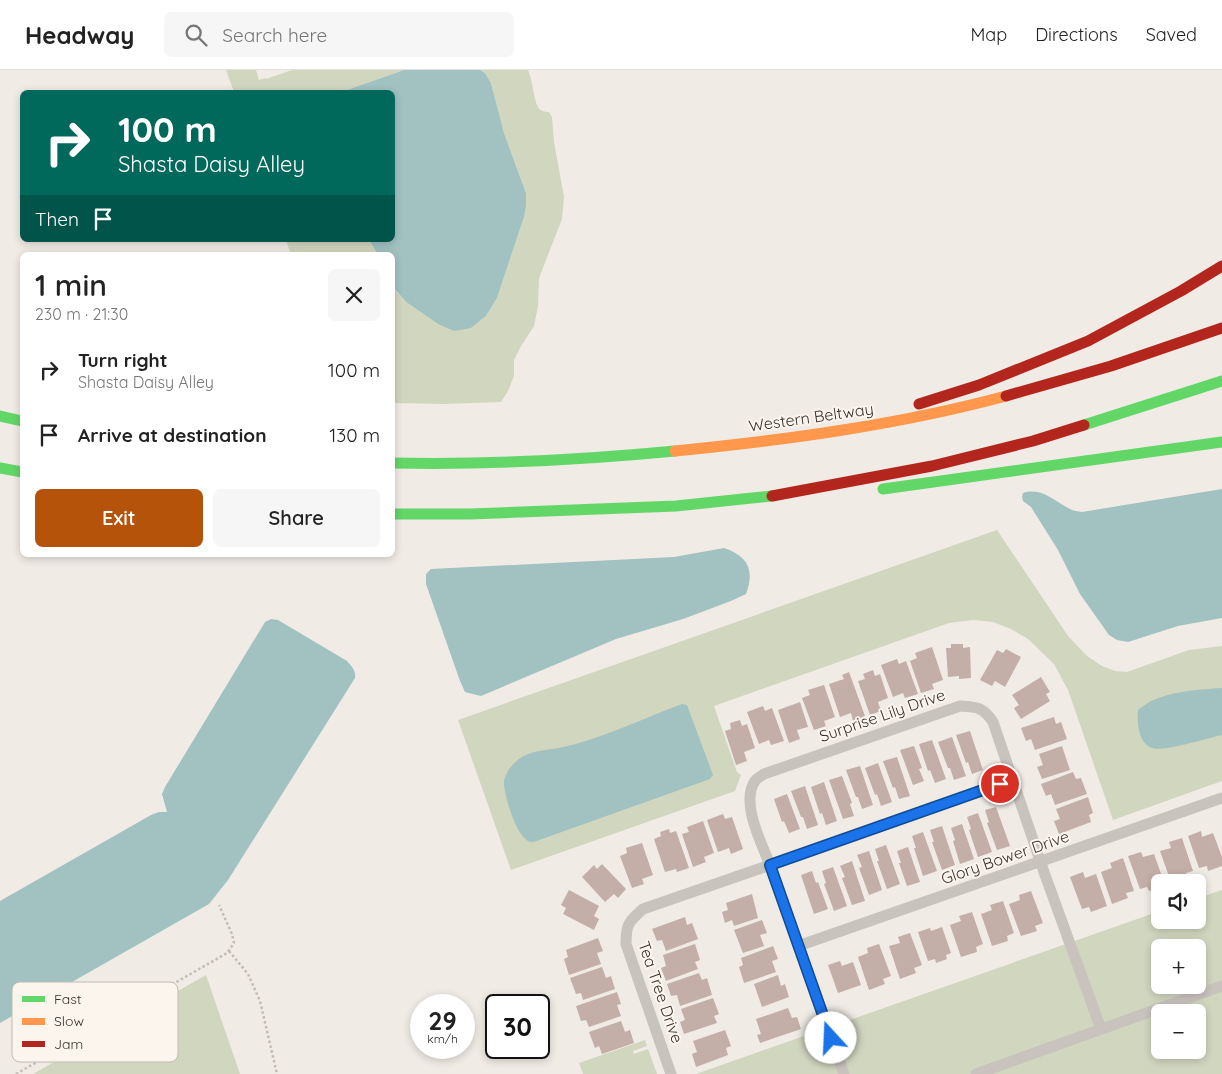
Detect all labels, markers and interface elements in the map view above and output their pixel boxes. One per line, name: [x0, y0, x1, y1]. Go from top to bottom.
search box: [164, 12, 514, 57]
text: Headway: [25, 20, 134, 50]
icon: search: [182, 21, 210, 49]
text: Search here: [222, 23, 327, 47]
text: Map: [970, 23, 1007, 46]
text: Directions: [1035, 23, 1118, 46]
text: Saved: [1146, 23, 1197, 46]
text: 100 m: [118, 107, 217, 151]
icon: right: [35, 110, 100, 175]
text: Shasta Daisy Alley: [118, 150, 305, 178]
icon: arrive: [89, 205, 117, 233]
text: Then: [35, 207, 79, 231]
text: 1 min: [35, 266, 107, 304]
button: close: [328, 269, 380, 321]
text: 230 m · 21:30: [35, 304, 128, 324]
text: Turn right: [78, 348, 167, 372]
icon: right: [35, 356, 63, 384]
text: 100 m: [328, 358, 380, 382]
text: Shasta Daisy Alley: [78, 372, 214, 392]
street label: Western Beltway: [747, 398, 875, 436]
icon: arrive: [35, 421, 63, 449]
text: Arrive at destination: [78, 423, 267, 447]
text: 130 m: [329, 423, 380, 447]
button: Exit: [35, 489, 203, 547]
button: Share: [213, 489, 380, 547]
street label: Surprise Lily Drive: [816, 684, 948, 746]
pin: [979, 763, 1021, 805]
icon: arrive: [986, 770, 1014, 798]
street label: Glory Bower Drive: [938, 826, 1072, 888]
map controls: [1151, 874, 1206, 1059]
button: sound: [1151, 874, 1206, 929]
street label: Tea Tree Drive: [634, 938, 688, 1046]
button: +: [1151, 939, 1206, 994]
legend: [12, 982, 178, 1062]
text: Fast: [54, 990, 82, 1008]
speed limit sign: 30: [485, 994, 550, 1059]
button: −: [1151, 1004, 1206, 1059]
text: 29: [428, 1005, 457, 1036]
position arrow: [804, 1011, 856, 1063]
text: Slow: [54, 1012, 84, 1030]
text: km/h: [427, 1031, 458, 1046]
text: Jam: [54, 1035, 83, 1053]

